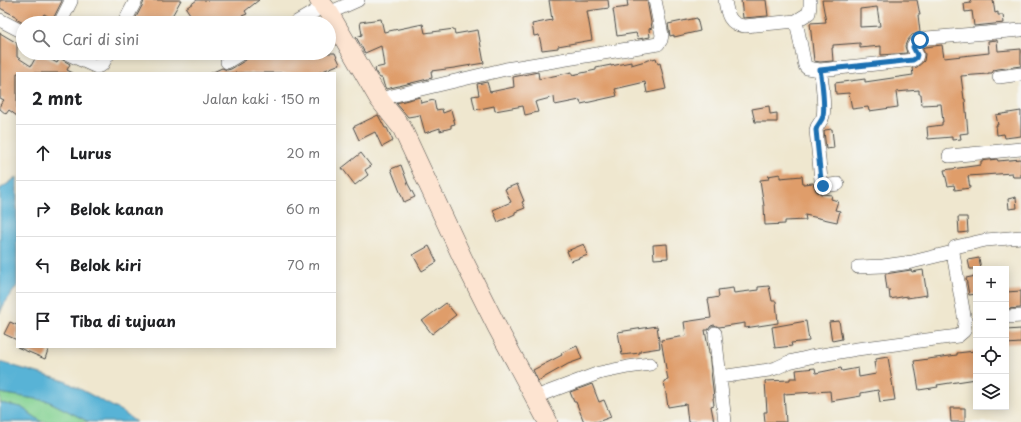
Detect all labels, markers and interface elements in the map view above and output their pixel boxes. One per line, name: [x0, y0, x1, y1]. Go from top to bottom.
search box: [16, 16, 336, 60]
icon: search: [30, 27, 52, 49]
text: Cari di sini: [62, 27, 139, 50]
route start: [911, 31, 929, 49]
text: 2 mnt: [32, 85, 83, 111]
text: Jalan kaki · 150 m: [203, 89, 320, 108]
text: Lurus: [70, 141, 111, 164]
icon: ahead: [32, 142, 54, 164]
text: 20 m: [286, 143, 320, 162]
route end: [814, 177, 832, 195]
text: Belok kanan: [70, 197, 164, 220]
icon: right: [32, 198, 54, 220]
text: 60 m: [286, 199, 320, 218]
text: Belok kiri: [70, 253, 141, 276]
icon: left: [32, 254, 54, 276]
text: 70 m: [287, 255, 320, 274]
map controls: [973, 266, 1009, 410]
button: +: [973, 266, 1009, 302]
button: −: [973, 302, 1009, 338]
text: Tiba di tujuan: [70, 309, 176, 332]
icon: arrive: [32, 310, 54, 332]
button: locate: [973, 338, 1009, 374]
button: layers: [973, 374, 1009, 410]

